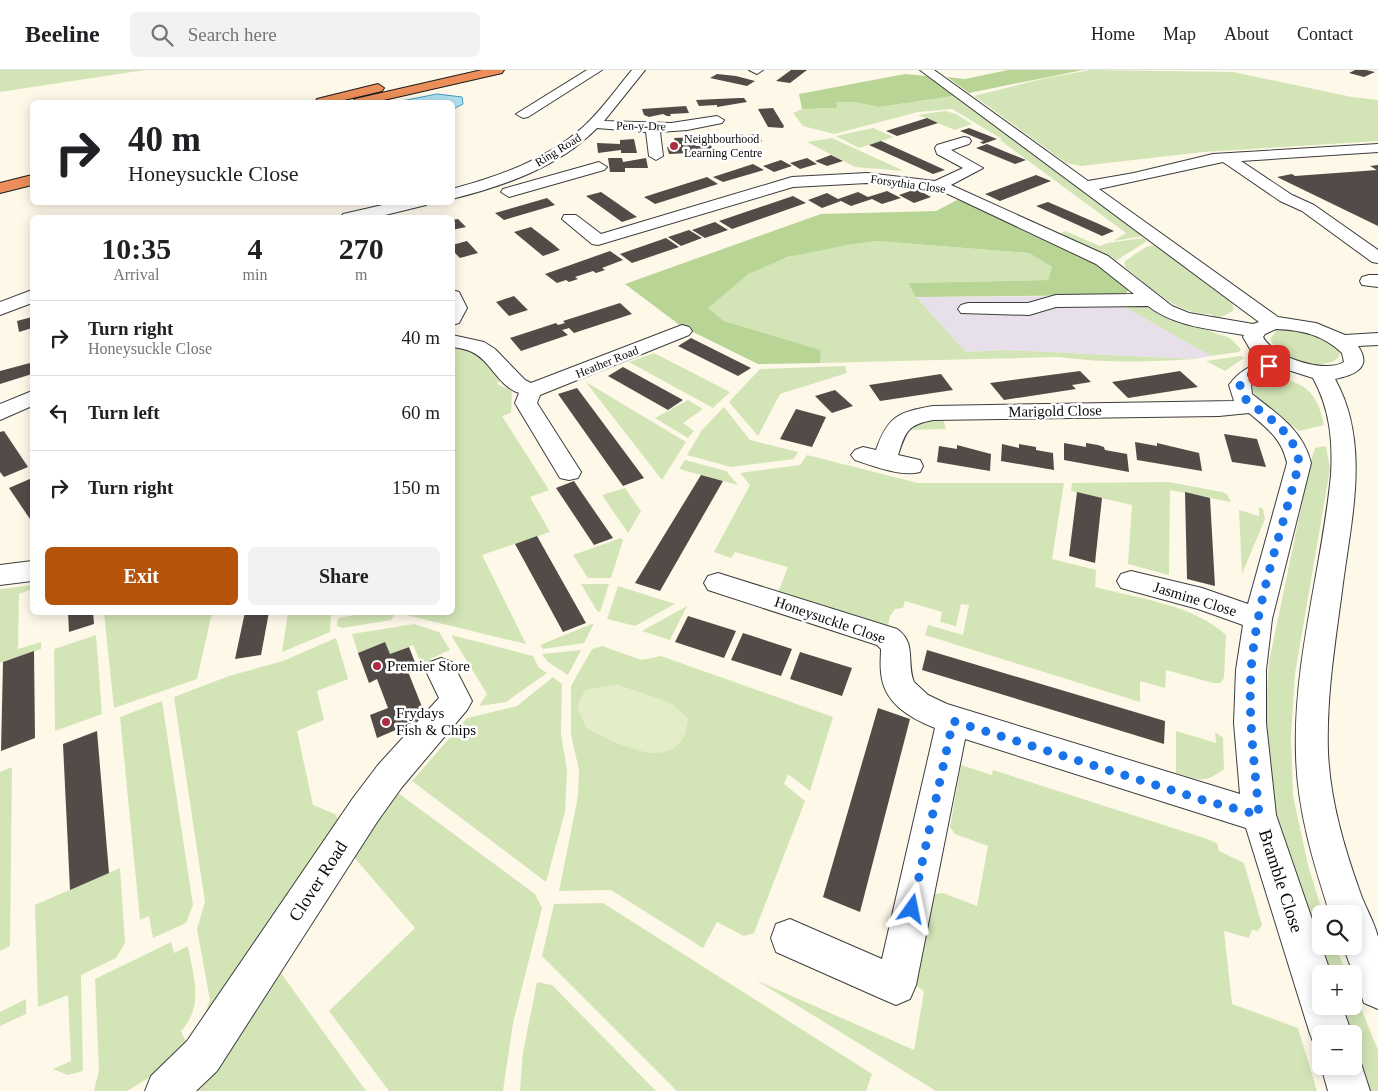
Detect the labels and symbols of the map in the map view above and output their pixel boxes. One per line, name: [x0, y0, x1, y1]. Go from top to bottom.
street label: Pen-y-Dre: [616, 119, 666, 133]
street label: Ring Road: [532, 130, 584, 170]
place label: Neighbourhood Learning Centre: [684, 132, 762, 160]
marker: Neighbourhood Learning Centre: [668, 140, 680, 152]
street label: Forsythia Close: [870, 172, 946, 196]
street label: Heather Road: [574, 343, 640, 381]
pin: [1248, 345, 1290, 387]
street label: Marigold Close: [1008, 402, 1102, 420]
street label: Jasmine Close: [1151, 579, 1239, 619]
street label: Honeysuckle Close: [772, 594, 888, 647]
place label: Premier Store: [387, 658, 470, 674]
marker: Premier Store: [371, 660, 383, 672]
place label: Frydays Fish & Chips: [396, 705, 476, 738]
marker: Frydays Fish & Chips: [380, 716, 392, 728]
street label: Bramble Close: [1255, 827, 1307, 935]
street label: Clover Road: [285, 837, 351, 925]
position arrow: [885, 882, 937, 934]

